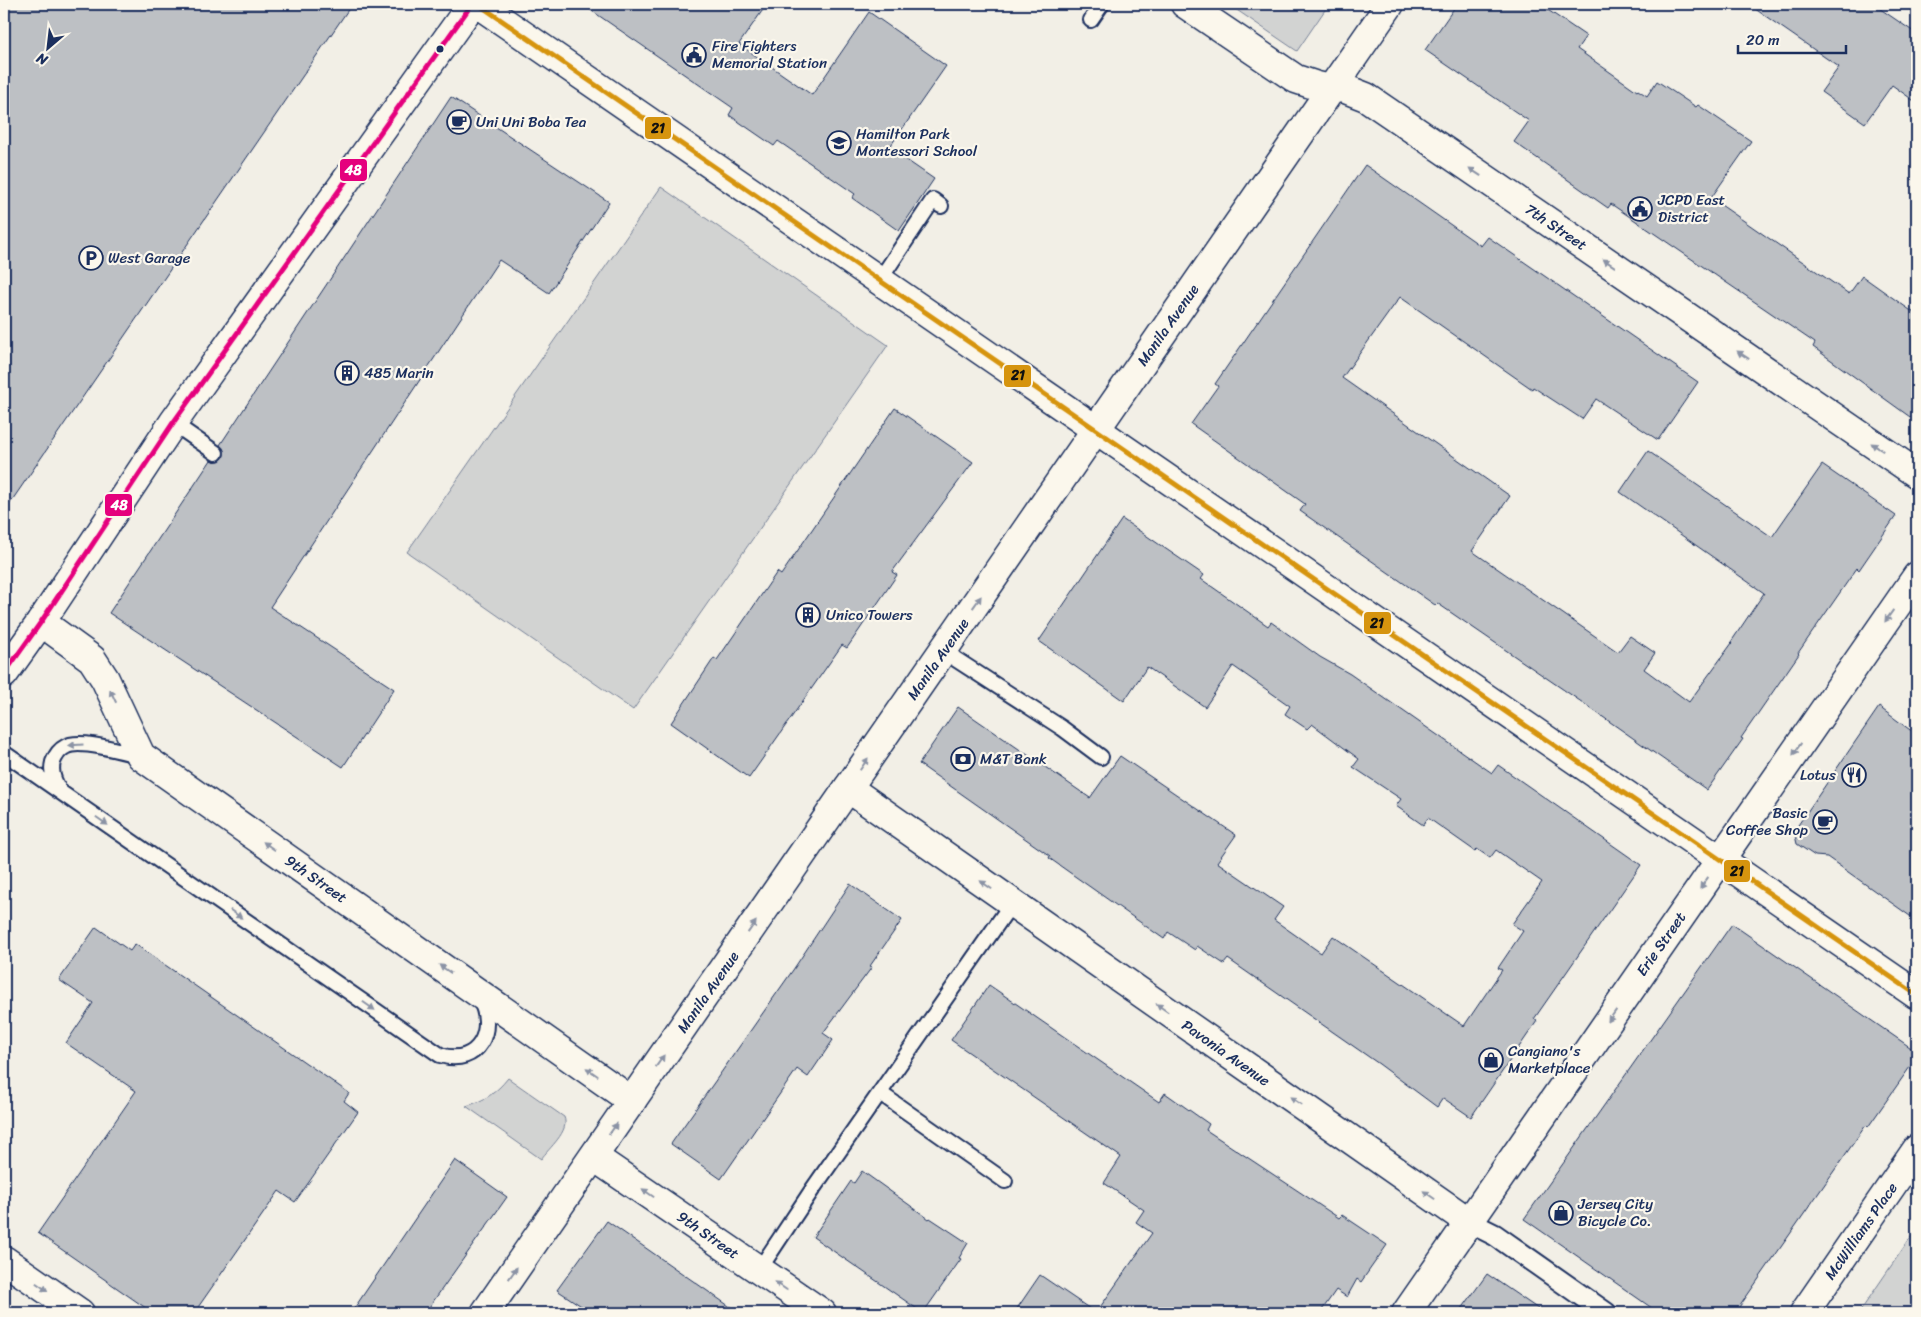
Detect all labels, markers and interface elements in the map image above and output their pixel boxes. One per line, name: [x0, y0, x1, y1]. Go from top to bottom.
north arrow: [22, 22, 72, 72]
scale bar: [1738, 22, 1846, 54]
text: 20 m: [1746, 27, 1780, 53]
place label: Fire Fighters Memorial Station: [712, 33, 827, 76]
public building icon: Fire Fighters Memorial Station: [681, 42, 707, 68]
unlabelled marker: [435, 44, 445, 54]
text: N: [32, 46, 53, 73]
cafe icon: Uni Uni Boba Tea: [446, 109, 472, 135]
place label: Uni Uni Boba Tea: [476, 109, 587, 135]
line badge: 21: [644, 116, 672, 140]
text: 21: [650, 116, 665, 141]
place label: Hamilton Park Montessori School: [856, 121, 978, 164]
school or university icon: Hamilton Park Montessori School: [826, 130, 852, 156]
line badge: 48: [339, 158, 368, 182]
text: 48: [343, 158, 362, 183]
one-way arrow: [1468, 167, 1481, 177]
place label: JCPD East District: [1657, 187, 1726, 230]
public building icon: JCPD East District: [1627, 196, 1653, 222]
street label: 7th Street: [1520, 197, 1593, 258]
parking icon: West Garage: [78, 245, 104, 271]
place label: West Garage: [108, 245, 191, 271]
one-way arrow: [1602, 259, 1616, 268]
street label: Manila Avenue: [1130, 278, 1206, 372]
one-way arrow: [1736, 350, 1750, 360]
building icon: 485 Marin: [334, 360, 360, 386]
place label: 485 Marin: [364, 360, 434, 386]
text: 21: [1010, 363, 1025, 388]
line badge: 21: [1003, 364, 1032, 388]
one-way arrow: [1870, 442, 1884, 452]
line badge: 48: [104, 493, 133, 517]
text: 48: [109, 493, 128, 518]
one-way arrow: [972, 595, 982, 609]
building icon: Unico Towers: [795, 602, 821, 628]
place label: Unico Towers: [826, 602, 913, 628]
one-way arrow: [1884, 609, 1894, 623]
line badge: 21: [1363, 611, 1392, 635]
text: 21: [1369, 611, 1384, 636]
street label: Manila Avenue: [900, 612, 976, 706]
one-way arrow: [108, 689, 116, 703]
one-way arrow: [68, 742, 84, 750]
one-way arrow: [1792, 742, 1802, 756]
bank icon: M&T Bank: [950, 746, 976, 772]
place label: M&T Bank: [980, 746, 1047, 772]
one-way arrow: [859, 758, 869, 771]
place label: Lotus: [1800, 762, 1836, 788]
restaurant icon: Lotus: [1841, 762, 1867, 788]
place label: Basic Coffee Shop: [1726, 800, 1808, 843]
cafe icon: Basic Coffee Shop: [1812, 809, 1838, 835]
one-way arrow: [95, 816, 109, 826]
one-way arrow: [262, 841, 276, 851]
street label: 9th Street: [279, 848, 353, 910]
line badge: 21: [1723, 859, 1751, 883]
text: 21: [1729, 859, 1744, 884]
one-way arrow: [1699, 876, 1709, 890]
one-way arrow: [979, 880, 993, 890]
street label: Erie Street: [1629, 906, 1693, 982]
one-way arrow: [229, 909, 243, 919]
one-way arrow: [747, 920, 757, 934]
street label: Manila Avenue: [670, 945, 746, 1039]
one-way arrow: [438, 964, 452, 974]
one-way arrow: [362, 1001, 376, 1011]
one-way arrow: [1156, 1003, 1169, 1013]
one-way arrow: [1607, 1009, 1617, 1023]
street label: Pavonia Avenue: [1176, 1013, 1276, 1093]
place label: Cangiano's Marketplace: [1508, 1038, 1591, 1081]
shop icon: Cangiano's Marketplace: [1478, 1047, 1504, 1073]
one-way arrow: [655, 1054, 665, 1068]
one-way arrow: [586, 1067, 599, 1077]
one-way arrow: [1289, 1096, 1302, 1106]
one-way arrow: [608, 1122, 618, 1136]
street label: McWilliams Place: [1818, 1177, 1905, 1285]
one-way arrow: [641, 1188, 654, 1198]
one-way arrow: [1423, 1189, 1436, 1200]
place label: Jersey City Bicycle Co.: [1577, 1191, 1653, 1234]
shop icon: Jersey City Bicycle Co.: [1548, 1200, 1574, 1226]
street label: 9th Street: [671, 1204, 745, 1266]
one-way arrow: [508, 1266, 518, 1280]
one-way arrow: [775, 1281, 788, 1291]
one-way arrow: [35, 1282, 49, 1292]

